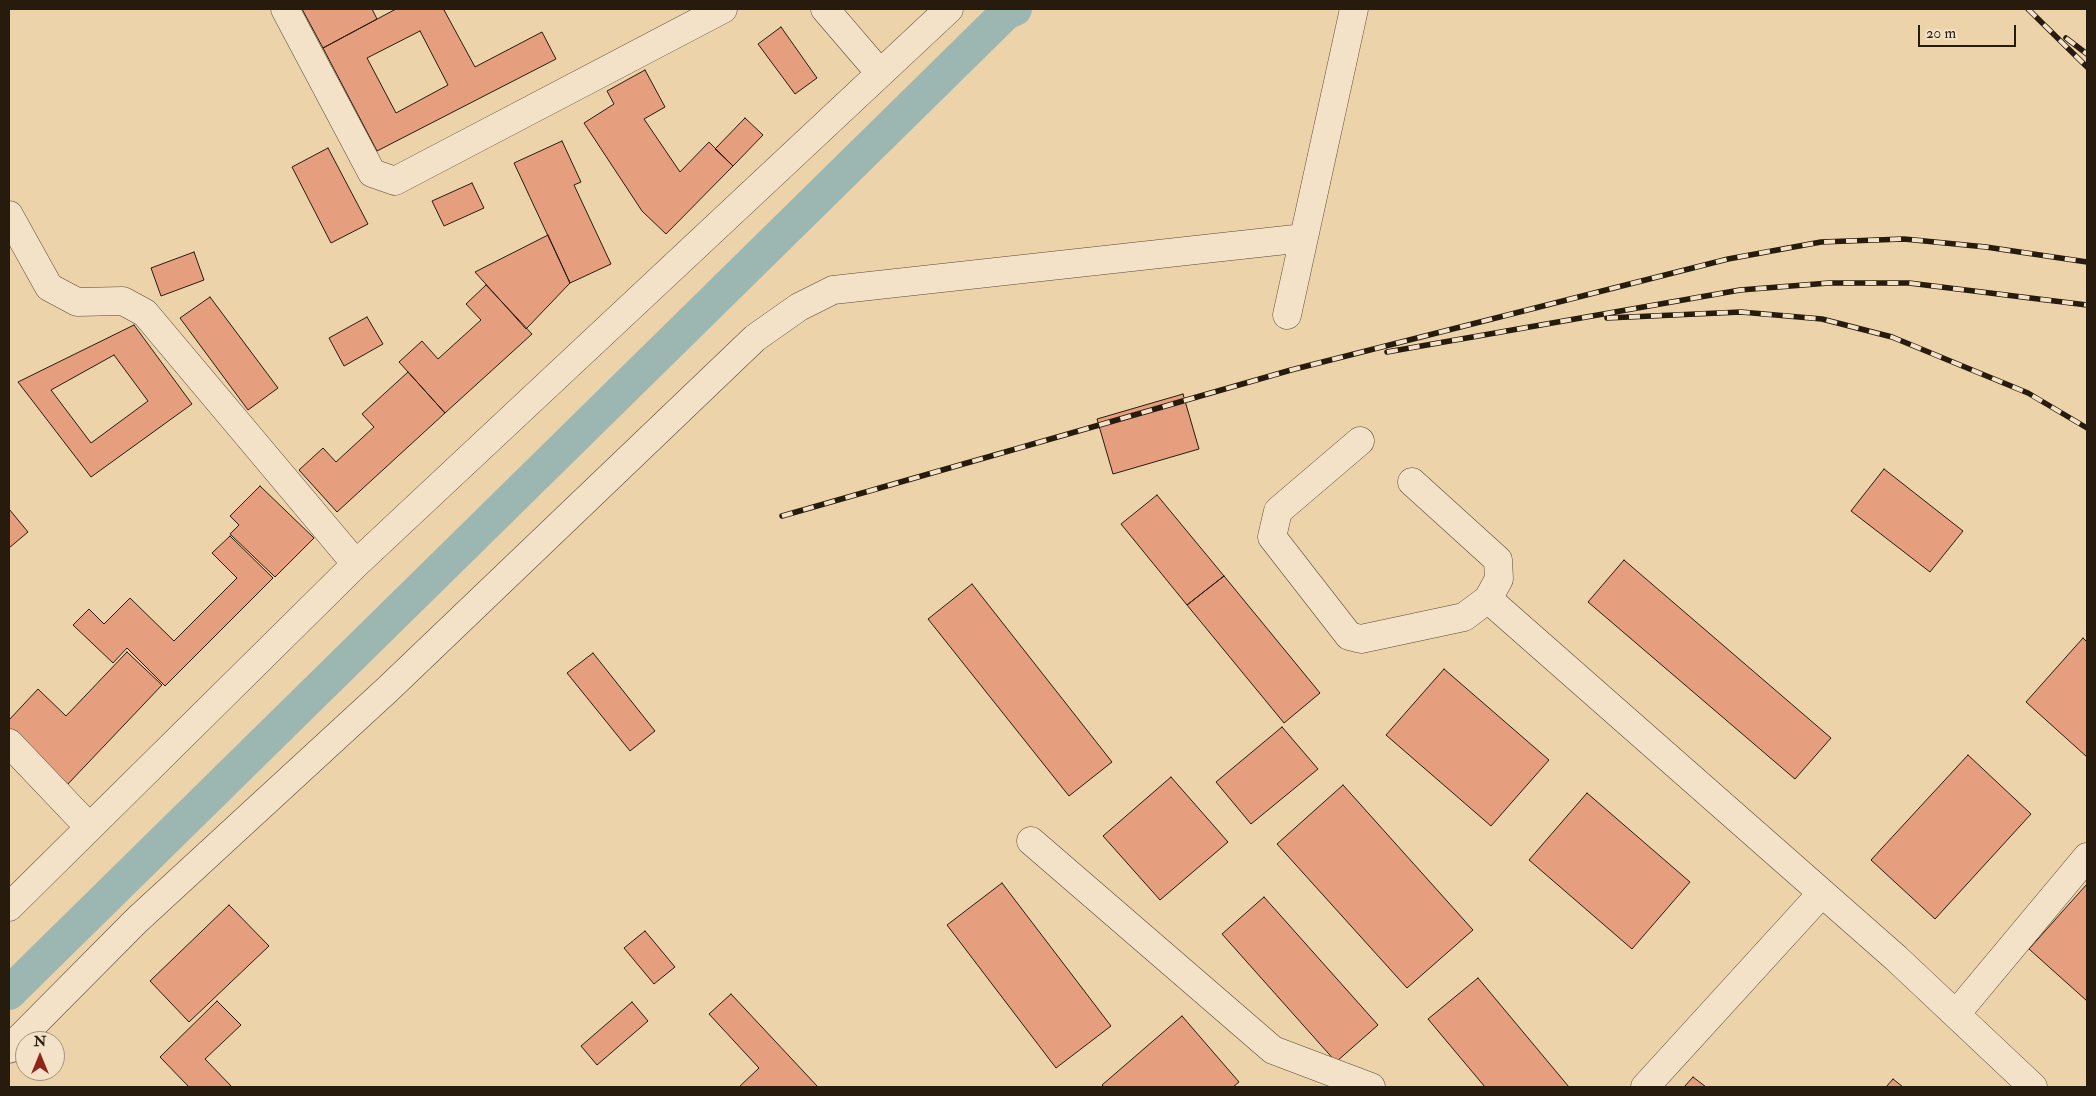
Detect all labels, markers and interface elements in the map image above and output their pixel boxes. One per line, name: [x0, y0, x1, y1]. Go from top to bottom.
scale bar: [1921, 15, 2018, 47]
text: 20 m: [1926, 24, 1956, 43]
north arrow: [15, 1031, 65, 1081]
text: N: [34, 1033, 46, 1050]

